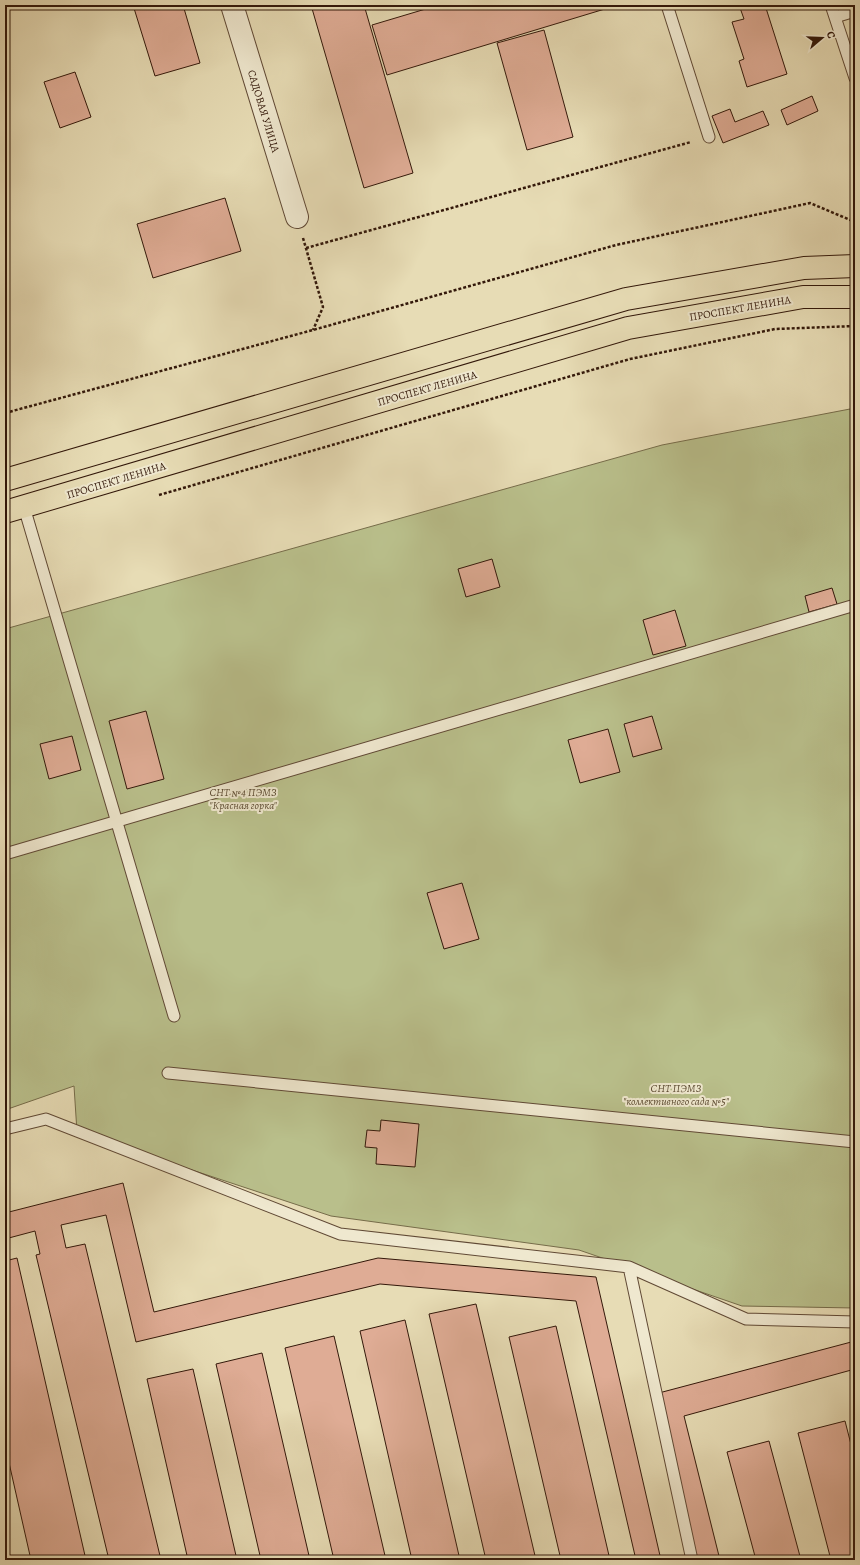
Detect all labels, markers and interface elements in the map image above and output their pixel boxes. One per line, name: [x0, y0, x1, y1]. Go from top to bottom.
north arrow: [802, 18, 842, 58]
text: С: [823, 29, 839, 41]
street label: САДОВАЯ УЛИЦА: [244, 68, 283, 155]
street label: ПРОСПЕКТ ЛЕНИНА: [688, 292, 793, 325]
street label: ПРОСПЕКТ ЛЕНИНА: [376, 367, 479, 410]
street label: ПРОСПЕКТ ЛЕНИНА: [65, 458, 168, 503]
park label: СНТ №4 ПЭМЗ "Красная горка": [209, 785, 277, 813]
park label: СНТ ПЭМЗ "коллективного сада №5": [623, 1081, 730, 1109]

